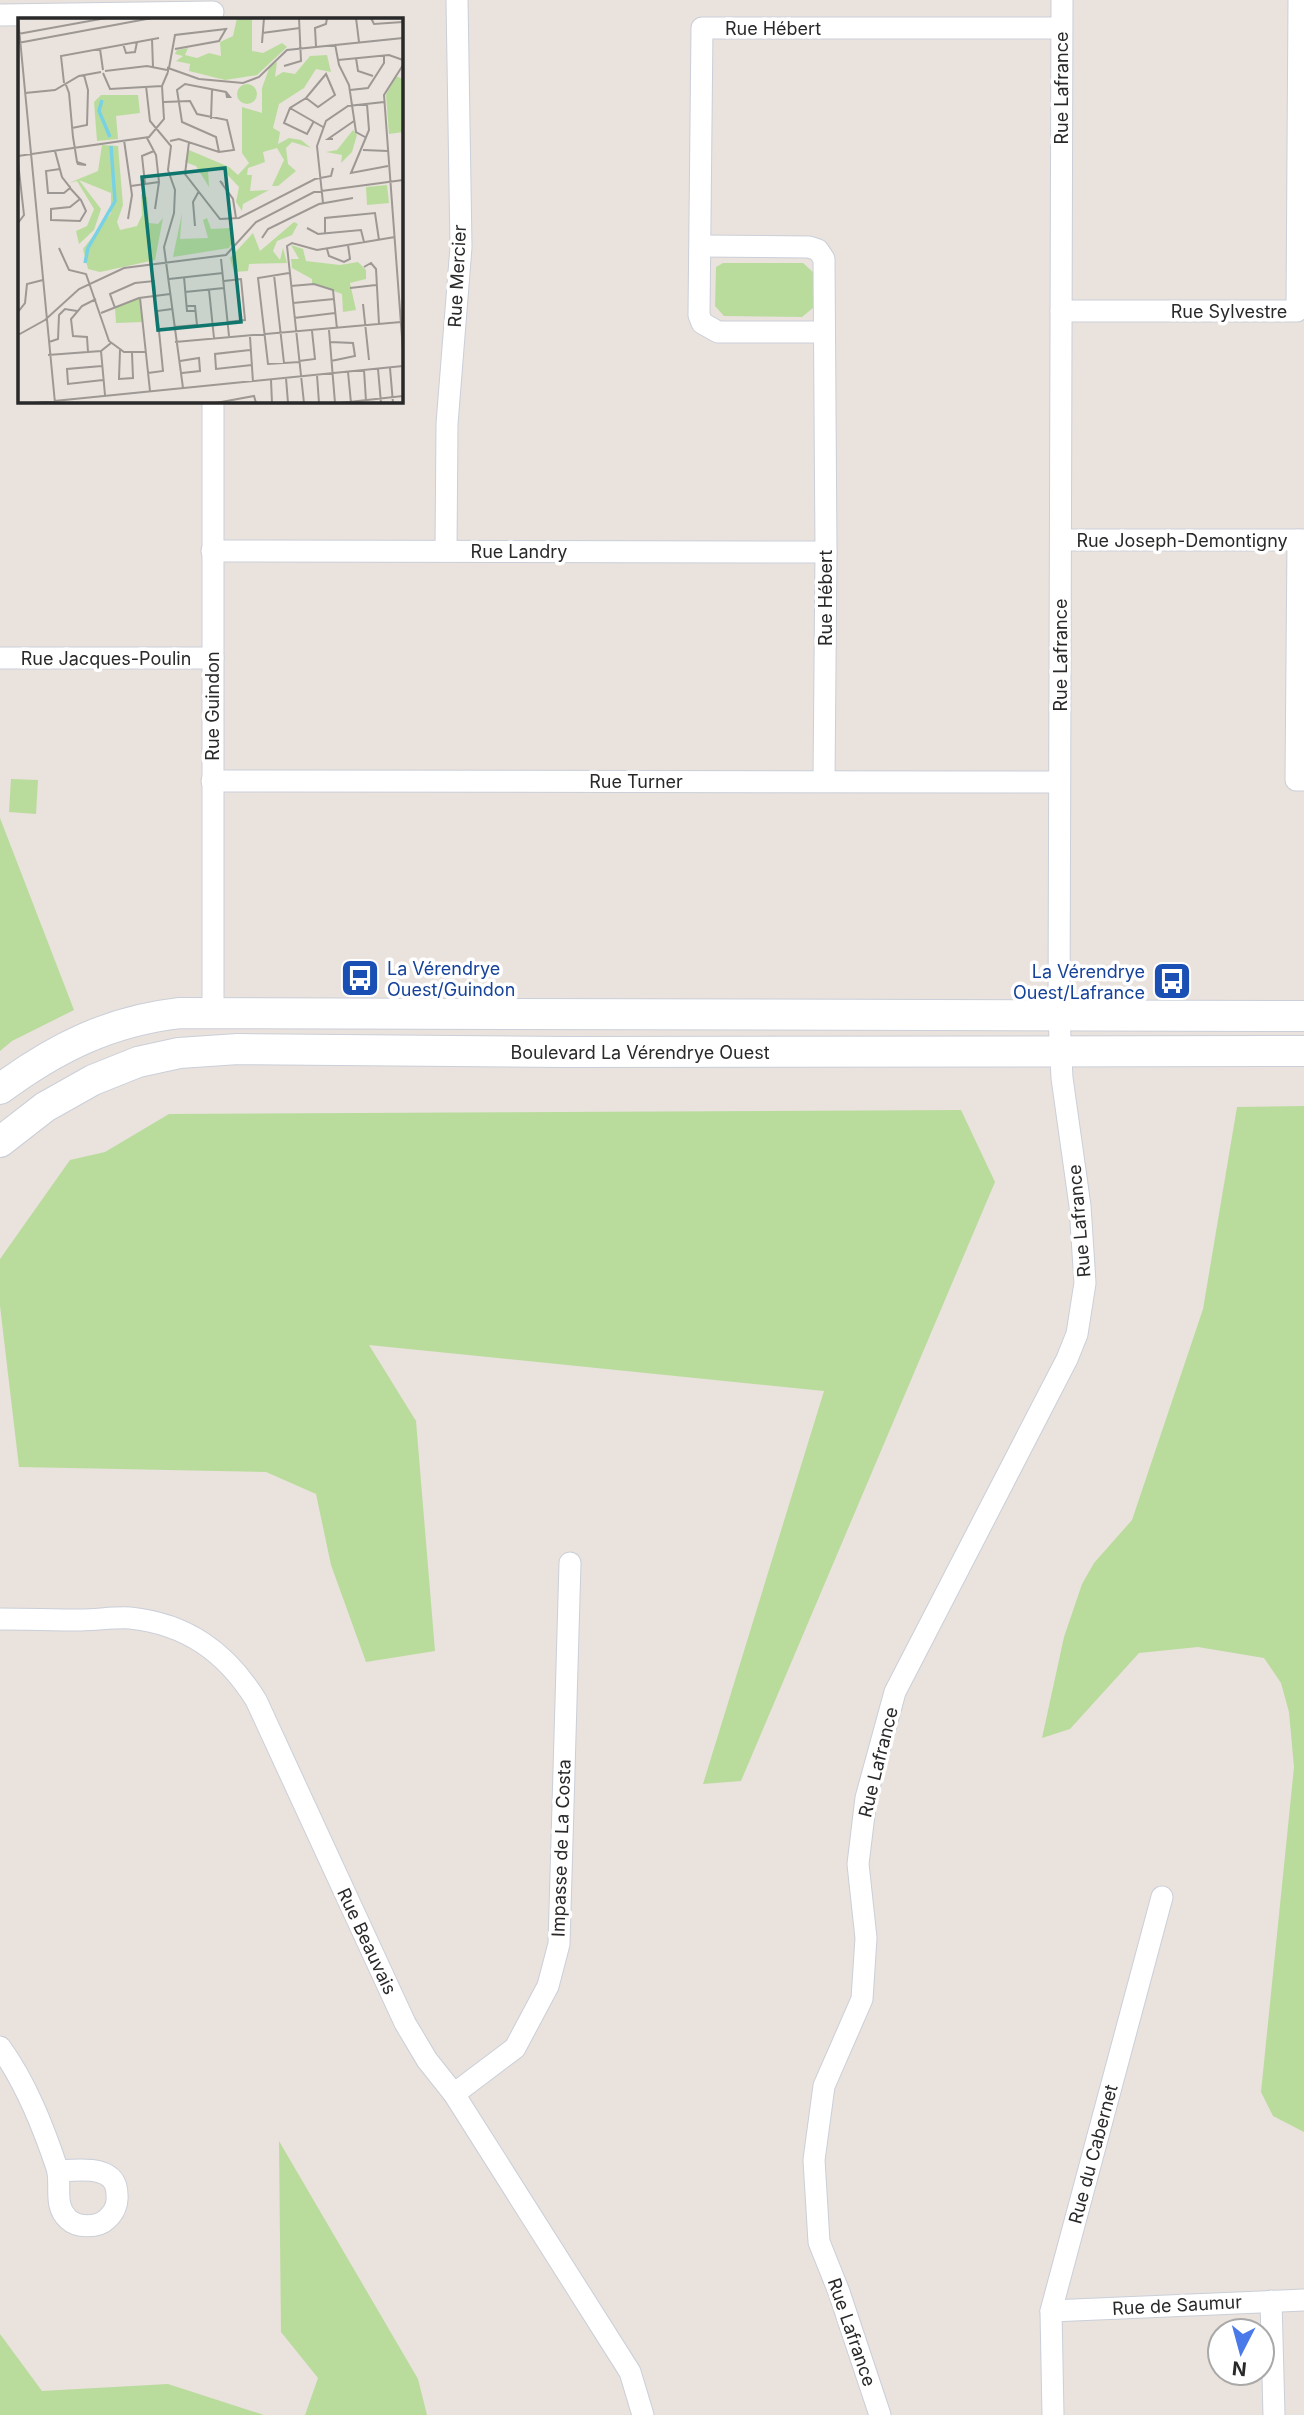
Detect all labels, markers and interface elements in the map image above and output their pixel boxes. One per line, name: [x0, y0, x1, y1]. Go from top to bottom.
inset map: [18, 18, 402, 402]
street label: Rue Hébert: [725, 18, 821, 39]
street label: Rue Lafrance: [1051, 31, 1072, 145]
street label: Rue Mercier: [444, 224, 470, 328]
street label: Rue Sylvestre: [1171, 301, 1287, 322]
street label: Rue Joseph-Demontigny: [1076, 530, 1288, 551]
street label: Rue Landry: [471, 541, 567, 562]
street label: Rue Hébert: [815, 550, 836, 646]
street label: Rue Lafrance: [1050, 598, 1071, 712]
street label: Rue Jacques-Poulin: [21, 648, 191, 669]
street label: Rue Guindon: [202, 651, 223, 761]
street label: Rue Turner: [589, 771, 683, 792]
bus stop icon: La Vérendrye Ouest/Guindon: [339, 957, 381, 999]
place label: La Vérendrye Ouest/Guindon: [387, 958, 515, 1000]
bus stop icon: La Vérendrye Ouest/Lafrance: [1151, 960, 1193, 1002]
place label: La Vérendrye Ouest/Lafrance: [1013, 961, 1145, 1003]
street label: Boulevard La Vérendrye Ouest: [510, 1042, 770, 1063]
street label: Rue Lafrance: [1064, 1164, 1094, 1278]
street label: Rue Lafrance: [854, 1705, 902, 1819]
street label: Impasse de La Costa: [547, 1759, 575, 1937]
street label: Rue Beauvais: [333, 1884, 401, 1998]
street label: Rue du Cabernet: [1064, 2082, 1122, 2226]
street label: Rue Lafrance: [824, 2275, 880, 2389]
street label: Rue de Saumur: [1112, 2291, 1243, 2319]
north arrow: [1206, 2317, 1276, 2387]
text: N: [1231, 2356, 1248, 2381]

